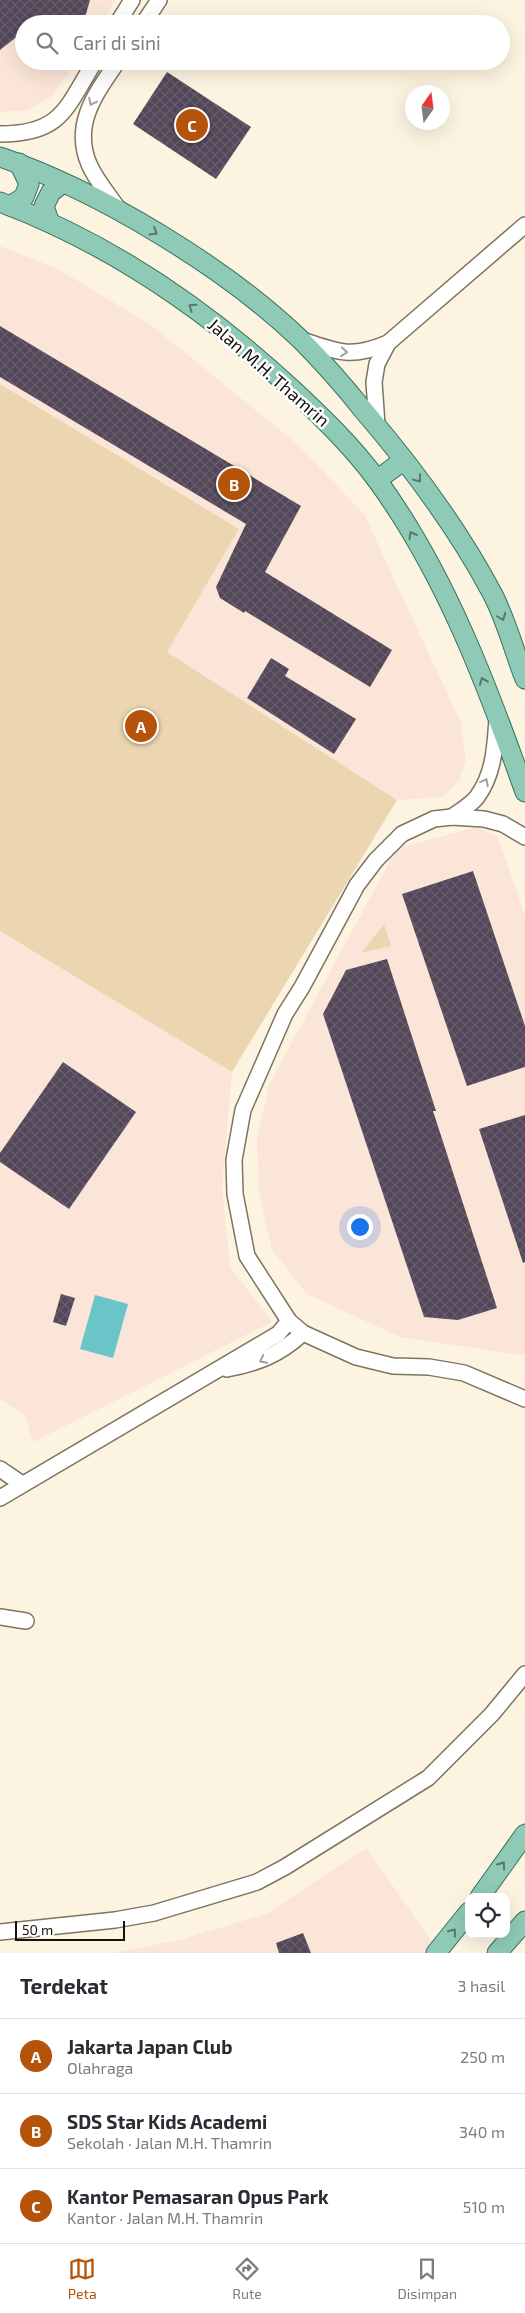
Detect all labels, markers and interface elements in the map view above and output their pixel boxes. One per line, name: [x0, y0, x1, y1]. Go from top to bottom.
search box: [15, 15, 510, 70]
icon: search: [33, 29, 61, 57]
text: Cari di sini: [73, 31, 161, 54]
north arrow: [405, 85, 450, 130]
one-way arrow: [88, 97, 98, 106]
pin: C: [176, 106, 208, 144]
one-way arrow: [148, 225, 157, 235]
one-way arrow: [188, 304, 198, 313]
street label: Jalan M.H. Thamrin: [204, 313, 334, 431]
one-way arrow: [340, 346, 348, 357]
pin: B: [218, 465, 250, 503]
one-way arrow: [413, 473, 422, 482]
one-way arrow: [409, 532, 419, 541]
one-way arrow: [496, 613, 506, 621]
one-way arrow: [479, 677, 490, 686]
pin: A: [125, 707, 157, 745]
one-way arrow: [479, 778, 489, 787]
your location: [347, 1214, 373, 1240]
one-way arrow: [259, 1354, 268, 1364]
one-way arrow: [496, 1862, 505, 1871]
map controls: [465, 1893, 510, 1938]
button: locate: [465, 1893, 510, 1938]
scale bar: [15, 1918, 125, 1941]
text: 50 m: [22, 1921, 53, 1938]
one-way arrow: [447, 1929, 455, 1938]
text: Terdekat: [20, 1973, 108, 1998]
text: 3 hasil: [458, 1976, 505, 1995]
text: Jakarta Japan Club: [67, 2035, 232, 2058]
text: A: [31, 2047, 41, 2066]
text: 250 m: [460, 2047, 505, 2066]
text: Olahraga: [67, 2058, 133, 2077]
text: SDS Star Kids Academi: [67, 2110, 267, 2133]
text: B: [31, 2122, 41, 2141]
text: 340 m: [459, 2122, 505, 2141]
text: Sekolah · Jalan M.H. Thamrin: [67, 2133, 272, 2152]
text: Kantor Pemasaran Opus Park: [67, 2185, 329, 2208]
text: C: [31, 2197, 41, 2216]
text: 510 m: [463, 2197, 505, 2216]
text: Kantor · Jalan M.H. Thamrin: [67, 2208, 263, 2227]
tab: Peta: [68, 2255, 97, 2302]
tab: Rute: [232, 2255, 262, 2302]
tab: Disimpan: [398, 2255, 457, 2302]

